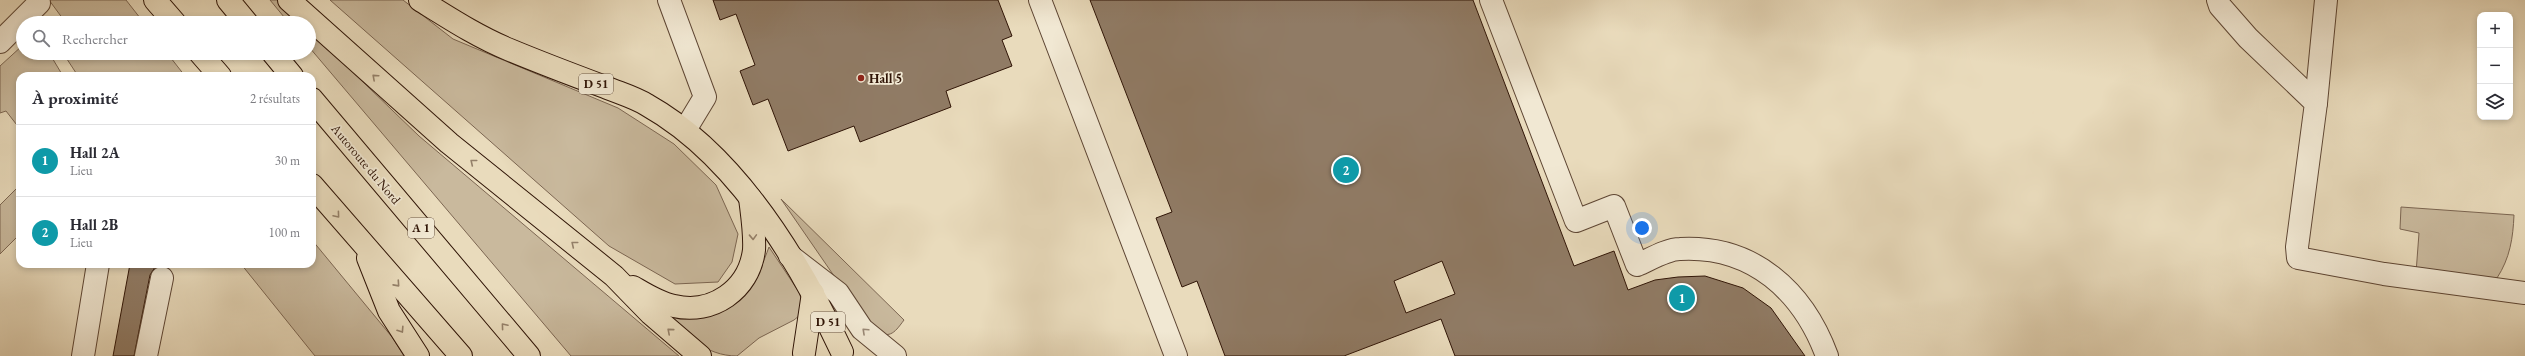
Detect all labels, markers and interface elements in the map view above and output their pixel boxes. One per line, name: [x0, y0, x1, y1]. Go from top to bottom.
map controls: [2477, 12, 2513, 120]
button: +: [2477, 12, 2513, 48]
search box: [16, 16, 316, 60]
icon: search: [30, 27, 52, 49]
text: Rechercher: [62, 29, 128, 48]
button: −: [2477, 48, 2513, 84]
place label: Hall 5: [869, 70, 902, 87]
marker: Hall 5: [856, 73, 866, 83]
one-way arrow: [372, 74, 379, 81]
road number: D 51: [579, 74, 613, 94]
button: layers: [2477, 84, 2513, 120]
text: À proximité: [32, 87, 118, 109]
text: 2 résultats: [250, 90, 300, 107]
street label: Autoroute du Nord: [327, 120, 405, 208]
text: Hall 2A: [70, 143, 119, 162]
text: 1: [42, 152, 48, 169]
text: 30 m: [275, 152, 300, 169]
pin: 2: [1333, 155, 1359, 185]
one-way arrow: [470, 160, 477, 167]
text: Lieu: [70, 162, 93, 179]
one-way arrow: [332, 210, 339, 218]
text: Hall 2B: [70, 215, 118, 234]
road number: A 1: [408, 218, 434, 238]
your location: [1632, 218, 1652, 238]
text: 2: [42, 224, 48, 241]
text: 100 m: [269, 224, 300, 241]
text: Lieu: [70, 234, 93, 251]
one-way arrow: [749, 234, 758, 240]
one-way arrow: [571, 241, 578, 248]
one-way arrow: [393, 279, 400, 287]
pin: 1: [1669, 283, 1695, 313]
road number: D 51: [811, 312, 845, 332]
one-way arrow: [502, 324, 509, 331]
one-way arrow: [397, 326, 404, 333]
one-way arrow: [667, 328, 675, 335]
one-way arrow: [862, 329, 870, 336]

